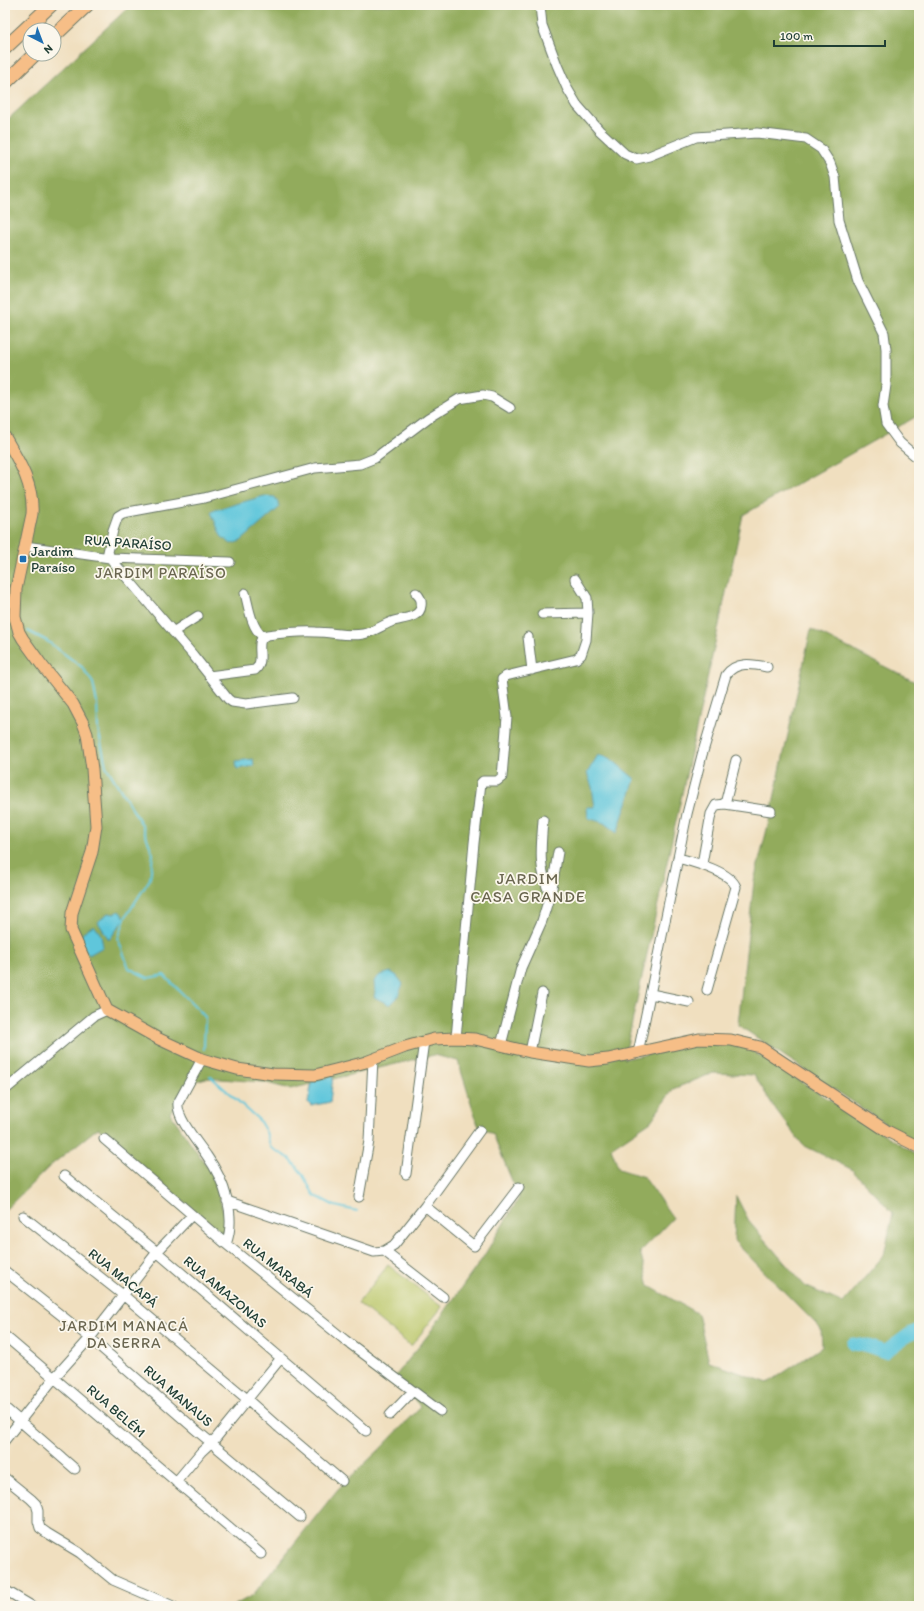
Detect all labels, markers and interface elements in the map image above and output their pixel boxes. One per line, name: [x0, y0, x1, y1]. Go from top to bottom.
north arrow: [22, 22, 62, 62]
scale bar: [774, 22, 885, 48]
text: 100 m: [780, 29, 813, 43]
text: N: [41, 42, 55, 56]
street label: RUA PARAÍSO: [84, 531, 172, 555]
place label: Jardim Paraíso: [31, 543, 75, 576]
marker: Jardim Paraíso: [18, 554, 28, 564]
district label: JARDIM PARAÍSO: [95, 564, 227, 582]
district label: JARDIM CASA GRANDE: [470, 869, 586, 906]
street label: RUA MARABÁ: [239, 1234, 317, 1302]
street label: RUA MACAPÁ: [85, 1245, 161, 1311]
street label: RUA AMAZONAS: [180, 1252, 270, 1332]
district label: JARDIM MANACÁ DA SERRA: [59, 1317, 189, 1352]
street label: RUA MANAUS: [140, 1361, 216, 1431]
street label: RUA BELÉM: [83, 1381, 149, 1441]

